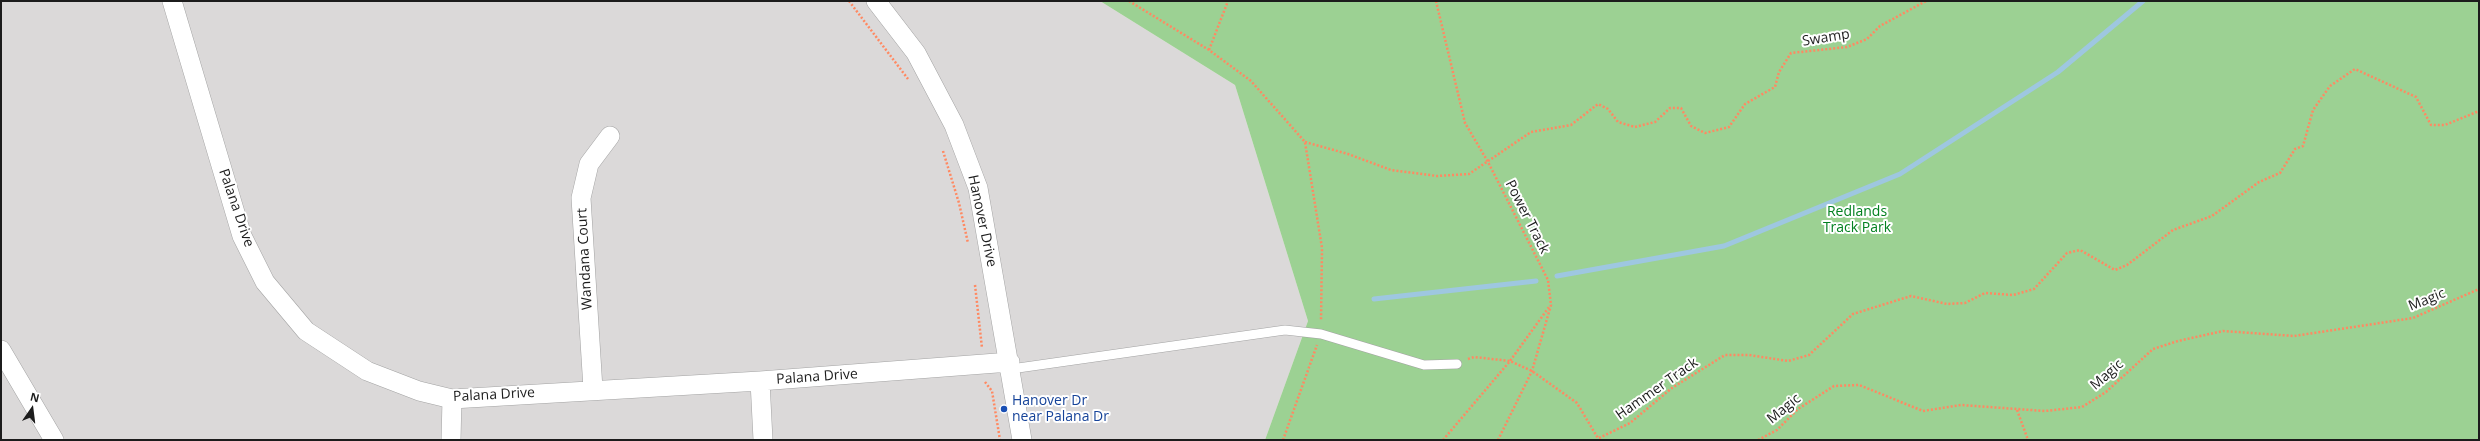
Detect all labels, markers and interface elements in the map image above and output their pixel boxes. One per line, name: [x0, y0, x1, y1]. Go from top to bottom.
street label: Swamp: [1801, 26, 1851, 50]
street label: Palana Drive: [215, 167, 257, 249]
street label: Hanover Drive: [964, 173, 1000, 269]
street label: Power Track: [1501, 177, 1553, 257]
park label: Redlands Track Park: [1823, 204, 1891, 236]
street label: Wandana Court: [574, 208, 596, 310]
street label: Magic: [2406, 285, 2448, 315]
street label: Hammer Track: [1613, 354, 1701, 424]
street label: Magic: [2087, 356, 2127, 394]
street label: Palana Drive: [776, 366, 858, 388]
street label: Palana Drive: [453, 384, 535, 406]
north arrow: [12, 389, 52, 429]
text: N: [29, 389, 41, 405]
street label: Magic: [1764, 390, 1804, 428]
place label: Hanover Dr near Palana Dr: [1012, 393, 1109, 426]
marker: Hanover Dr near Palana Dr: [999, 404, 1009, 414]

